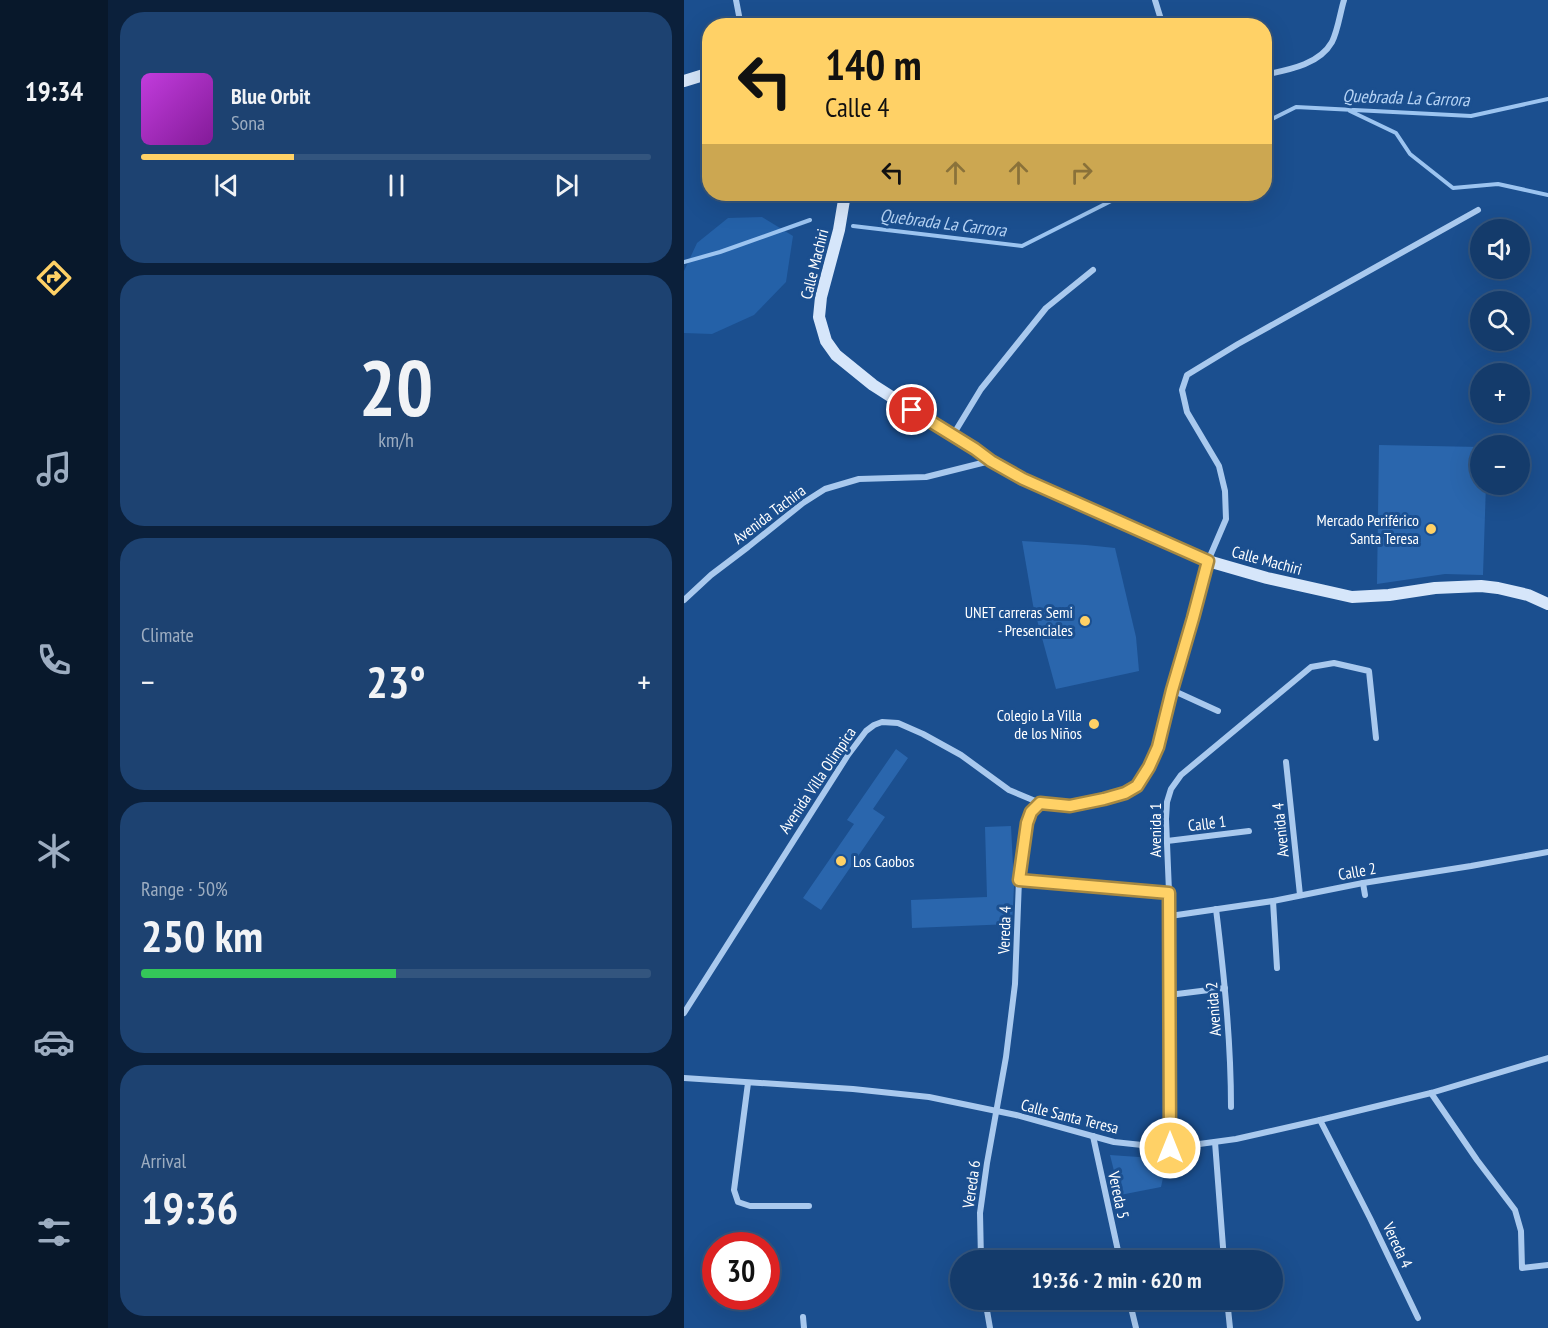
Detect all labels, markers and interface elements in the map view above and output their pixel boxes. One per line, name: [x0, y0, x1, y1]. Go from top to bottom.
text: 140 m: [825, 37, 922, 92]
icon: left: [726, 42, 804, 120]
text: 19:34: [25, 74, 83, 108]
text: Blue Orbit: [231, 82, 310, 110]
water label: Quebrada La Carrora: [1342, 84, 1471, 111]
text: Calle 4: [825, 90, 889, 124]
text: Sona: [231, 110, 265, 136]
icon: left: [876, 156, 909, 189]
icon: ahead: [939, 156, 972, 189]
icon: ahead: [1002, 156, 1035, 189]
icon: right: [1065, 156, 1098, 189]
icon: previous: [210, 169, 243, 202]
icon: pause: [380, 169, 413, 202]
icon: next: [550, 169, 583, 202]
water label: Quebrada La Carrora: [879, 203, 1008, 242]
map controls: [1470, 219, 1530, 495]
button: sound: [1470, 219, 1530, 279]
street label: Calle Machiri: [796, 227, 832, 301]
icon: directions: [33, 257, 75, 299]
button: search: [1470, 291, 1530, 351]
text: 20: [359, 337, 433, 438]
button: +: [1470, 363, 1530, 423]
pin: [886, 384, 937, 435]
icon: arrive: [895, 393, 928, 426]
text: km/h: [378, 427, 414, 453]
button: −: [1470, 435, 1530, 495]
icon: music: [33, 448, 75, 490]
street label: Avenida Tachira: [729, 480, 809, 548]
place label: Mercado Periférico Santa Teresa: [1316, 510, 1419, 548]
marker: Mercado Periférico Santa Teresa: [1424, 522, 1438, 536]
street label: Calle Machiri: [1230, 541, 1304, 579]
place label: UNET carreras Semi - Presenciales: [965, 602, 1073, 640]
marker: UNET carreras Semi - Presenciales: [1078, 614, 1092, 628]
text: Climate: [141, 622, 194, 648]
icon: phone: [33, 639, 75, 681]
text: 23°: [366, 652, 426, 710]
text: −: [141, 660, 155, 703]
text: +: [637, 660, 651, 703]
place label: Colegio La Villa de los Niños: [997, 705, 1082, 743]
marker: Colegio La Villa de los Niños: [1087, 717, 1101, 731]
street label: Avenida Villa Olimpica: [774, 723, 860, 837]
street label: Avenida 4: [1267, 802, 1293, 858]
street label: Avenida 1: [1145, 803, 1165, 857]
street label: Calle 1: [1187, 811, 1227, 835]
icon: climate: [33, 830, 75, 872]
place label: Los Caobos: [853, 851, 914, 871]
marker: Los Caobos: [834, 854, 848, 868]
street label: Calle 2: [1336, 858, 1378, 884]
text: Range · 50%: [141, 876, 228, 902]
text: 250 km: [141, 906, 263, 964]
street label: Vereda 4: [993, 906, 1015, 955]
street label: Avenida 2: [1201, 981, 1225, 1037]
icon: car: [33, 1021, 75, 1063]
street label: Calle Santa Teresa: [1019, 1094, 1121, 1138]
position arrow: [1138, 1116, 1202, 1180]
text: Arrival: [141, 1148, 186, 1174]
street label: Vereda 6: [958, 1159, 984, 1210]
street label: Vereda 5: [1104, 1168, 1134, 1221]
text: 19:36: [141, 1178, 238, 1236]
icon: filters: [33, 1211, 75, 1253]
street label: Vereda 4: [1378, 1218, 1417, 1271]
speed limit sign: 30: [702, 1232, 780, 1310]
text: 19:36 · 2 min · 620 m: [1031, 1266, 1202, 1294]

